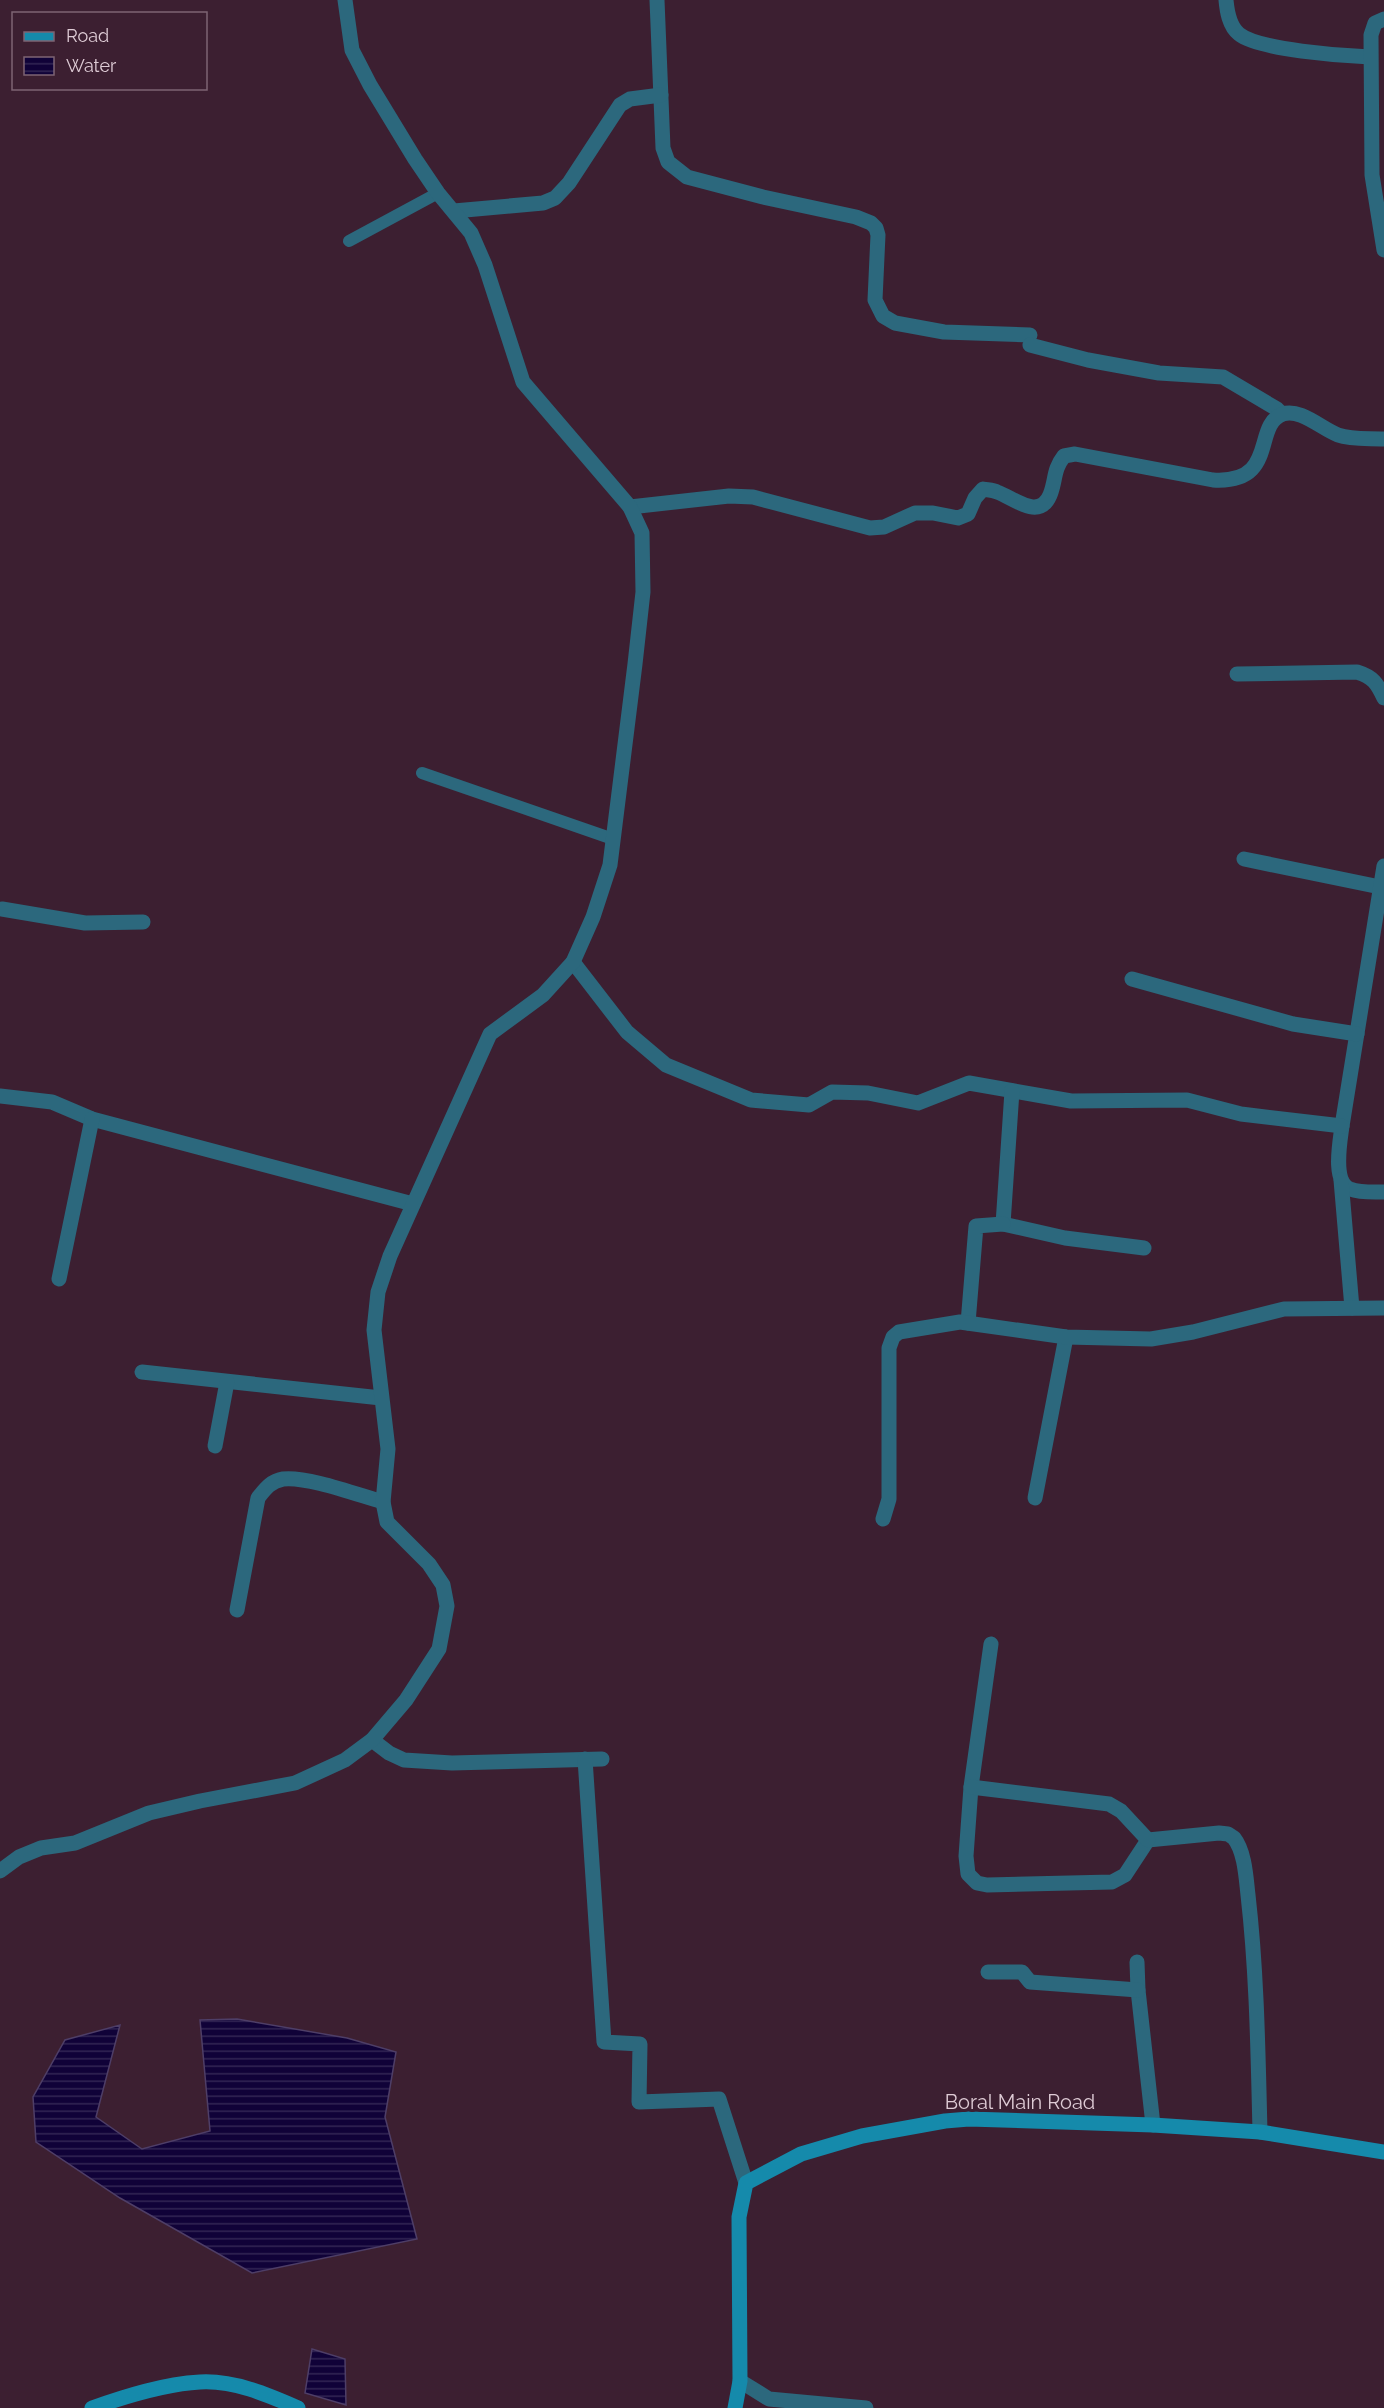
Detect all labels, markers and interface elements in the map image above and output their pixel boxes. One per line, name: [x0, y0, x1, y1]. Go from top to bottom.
legend: [12, 12, 207, 90]
text: Road: [66, 25, 109, 46]
text: Water: [66, 55, 117, 76]
street label: Boral Main Road: [945, 2090, 1095, 2114]

